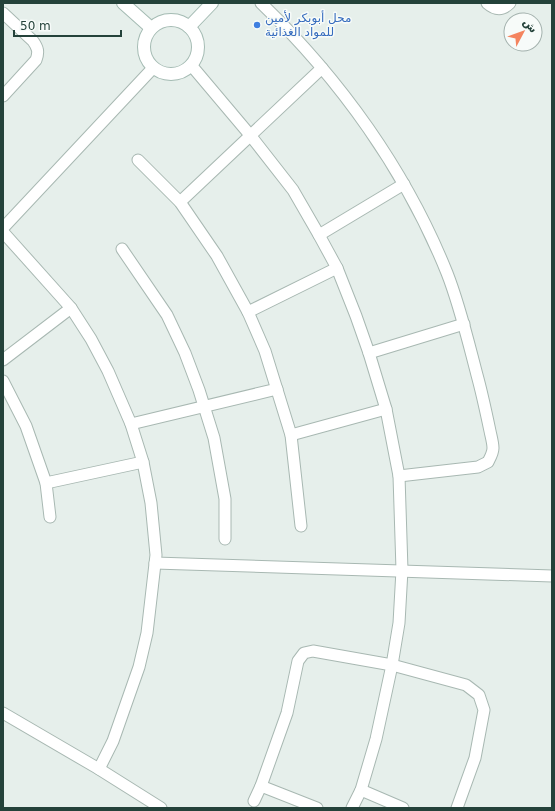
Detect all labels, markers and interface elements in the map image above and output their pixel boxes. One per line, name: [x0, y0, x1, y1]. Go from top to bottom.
place label: محل أبوبكر لأمين للمواد الغذائية: [265, 10, 351, 40]
scale bar: [14, 12, 121, 38]
north arrow: [503, 12, 543, 52]
text: ش: [520, 16, 540, 36]
text: 50 m: [20, 19, 51, 33]
marker: محل أبوبكر لأمين للمواد الغذائية: [252, 20, 262, 30]

